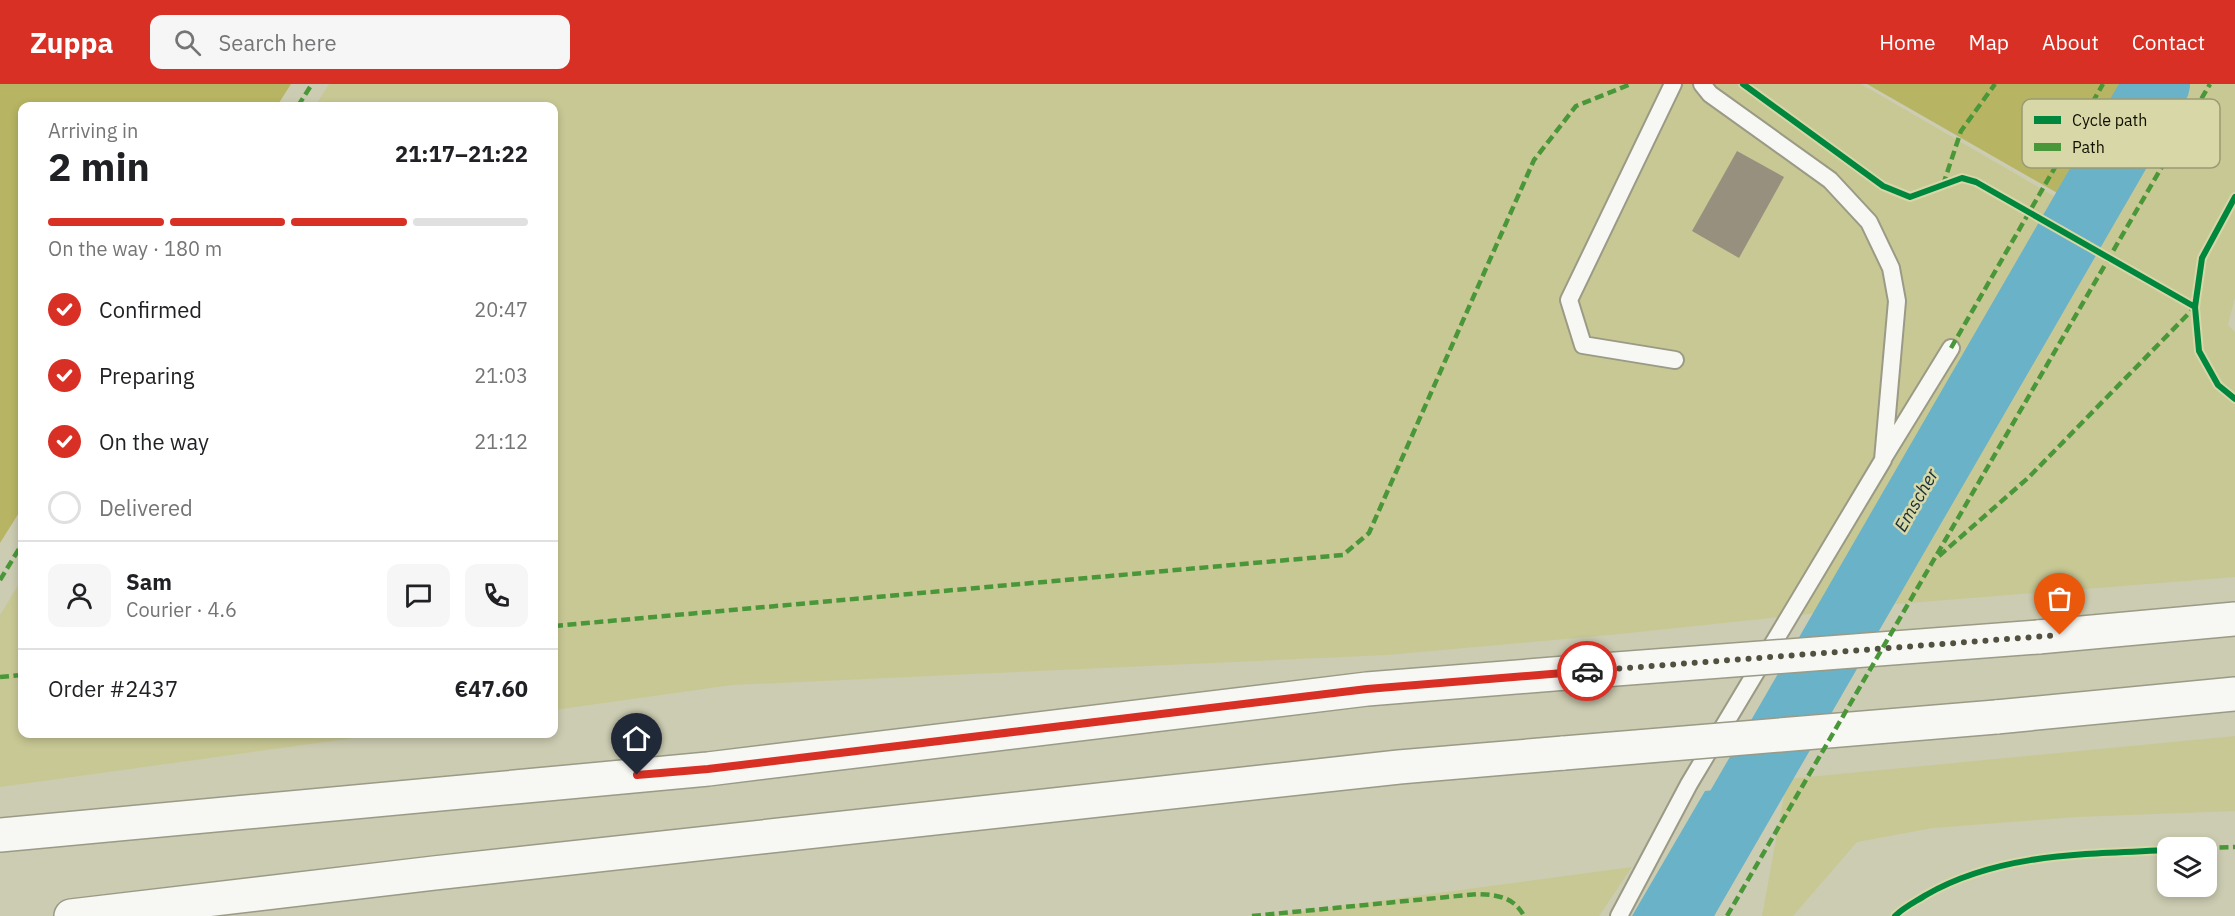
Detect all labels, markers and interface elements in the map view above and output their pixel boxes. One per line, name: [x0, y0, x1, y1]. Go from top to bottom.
search box: [150, 15, 570, 69]
text: Zuppa: [30, 24, 114, 61]
icon: search: [171, 26, 204, 59]
text: Search here: [219, 28, 336, 57]
text: Home: [1879, 28, 1936, 56]
text: Map: [1969, 28, 2009, 56]
text: About: [2042, 28, 2099, 56]
text: Contact: [2132, 28, 2205, 56]
legend: [2022, 99, 2220, 168]
text: Cycle path: [2072, 110, 2147, 130]
text: Arriving in: [48, 117, 138, 144]
text: Path: [2072, 137, 2105, 157]
text: 21:17–21:22: [395, 139, 528, 168]
text: 2 min: [48, 141, 150, 192]
text: On the way · 180 m: [48, 235, 222, 262]
icon: check: [48, 293, 81, 326]
text: Confirmed: [99, 295, 202, 324]
text: 20:47: [474, 296, 528, 323]
icon: check: [48, 359, 81, 392]
text: Preparing: [99, 361, 194, 390]
text: 21:03: [474, 362, 528, 389]
icon: check: [48, 425, 81, 458]
text: On the way: [99, 427, 209, 456]
text: 21:12: [474, 428, 528, 455]
water label: Emscher: [1889, 464, 1943, 535]
text: Delivered: [99, 493, 193, 522]
button: person: [48, 564, 111, 627]
button: chat: [387, 564, 450, 627]
button: phone: [465, 564, 528, 627]
text: Sam: [126, 567, 172, 596]
pin: [2034, 573, 2085, 635]
icon: bag: [2043, 582, 2076, 615]
text: Courier · 4.6: [126, 596, 237, 623]
courier: [1557, 641, 1617, 701]
icon: car: [1571, 655, 1604, 688]
text: Order #2437: [48, 674, 178, 703]
text: €47.60: [455, 674, 528, 703]
pin: [611, 713, 662, 775]
icon: home: [620, 722, 653, 755]
map controls: [2157, 837, 2217, 897]
button: layers: [2157, 837, 2217, 897]

